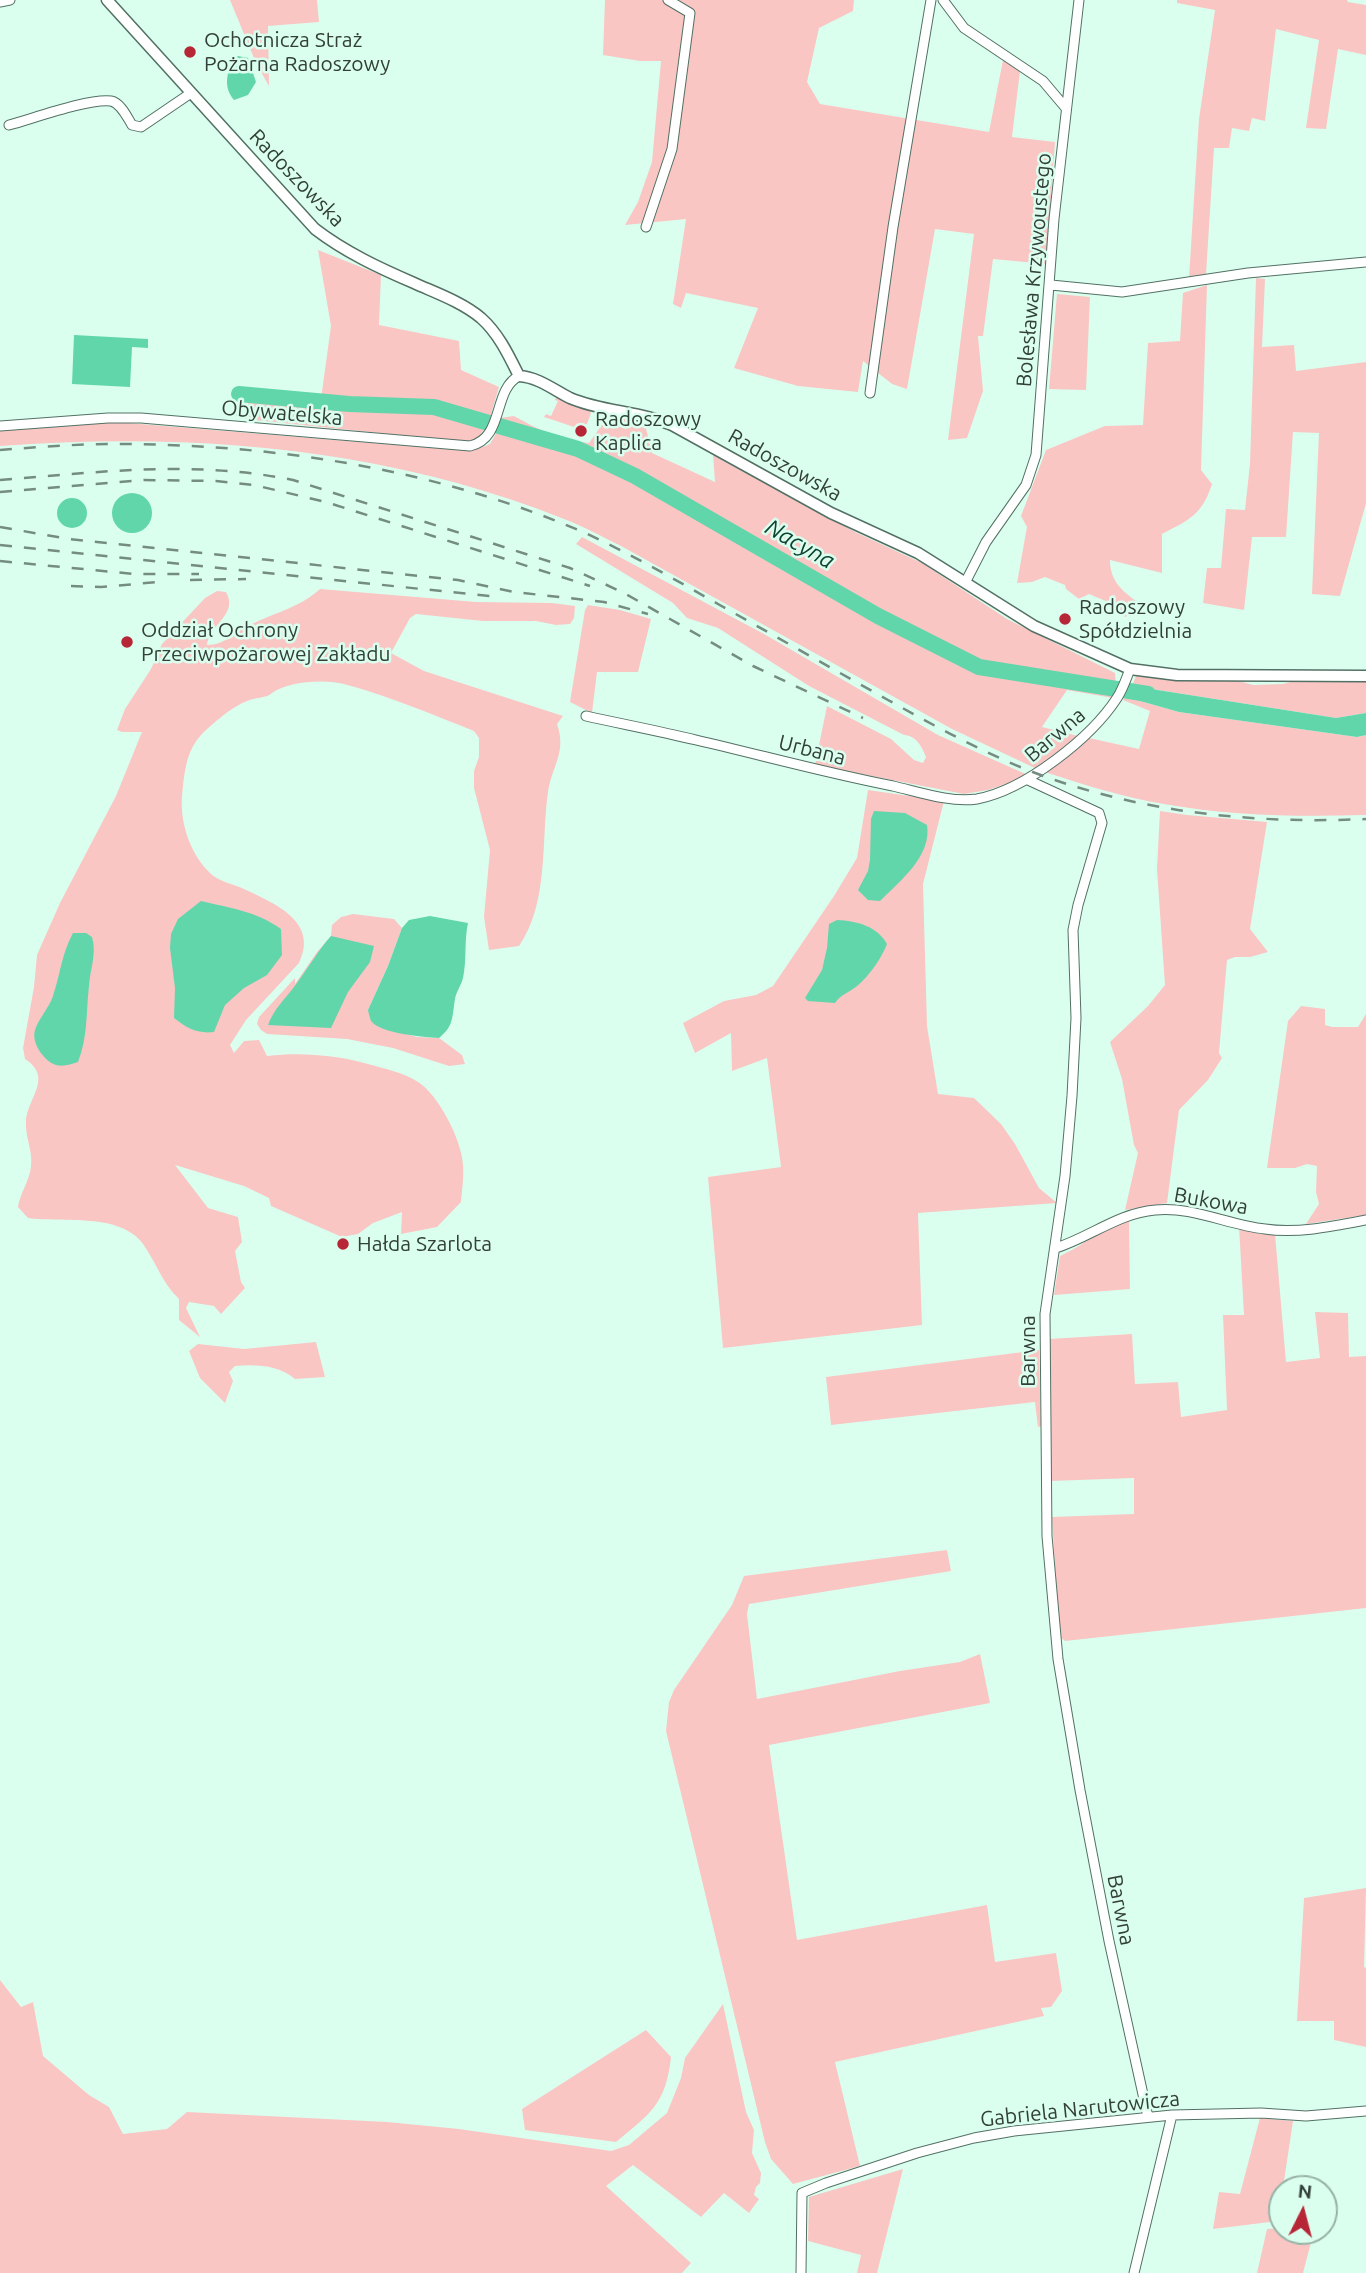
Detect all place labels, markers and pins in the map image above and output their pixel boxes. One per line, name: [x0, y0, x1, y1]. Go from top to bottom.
place label: Ochotnicza Straż Pożarna Radoszowy: [204, 27, 390, 77]
marker: Ochotnicza Straż Pożarna Radoszowy: [182, 44, 198, 60]
place label: Radoszowy Kaplica: [595, 406, 701, 456]
marker: Radoszowy Kaplica: [573, 423, 589, 439]
place label: Radoszowy Spółdzielnia: [1079, 594, 1192, 644]
marker: Radoszowy Spółdzielnia: [1057, 611, 1073, 627]
place label: Oddział Ochrony Przeciwpożarowej Zakładu: [141, 617, 391, 667]
marker: Oddział Ochrony Przeciwpożarowej Zakładu: [119, 634, 135, 650]
place label: Hałda Szarlota: [357, 1231, 492, 1257]
marker: Hałda Szarlota: [335, 1236, 351, 1252]

